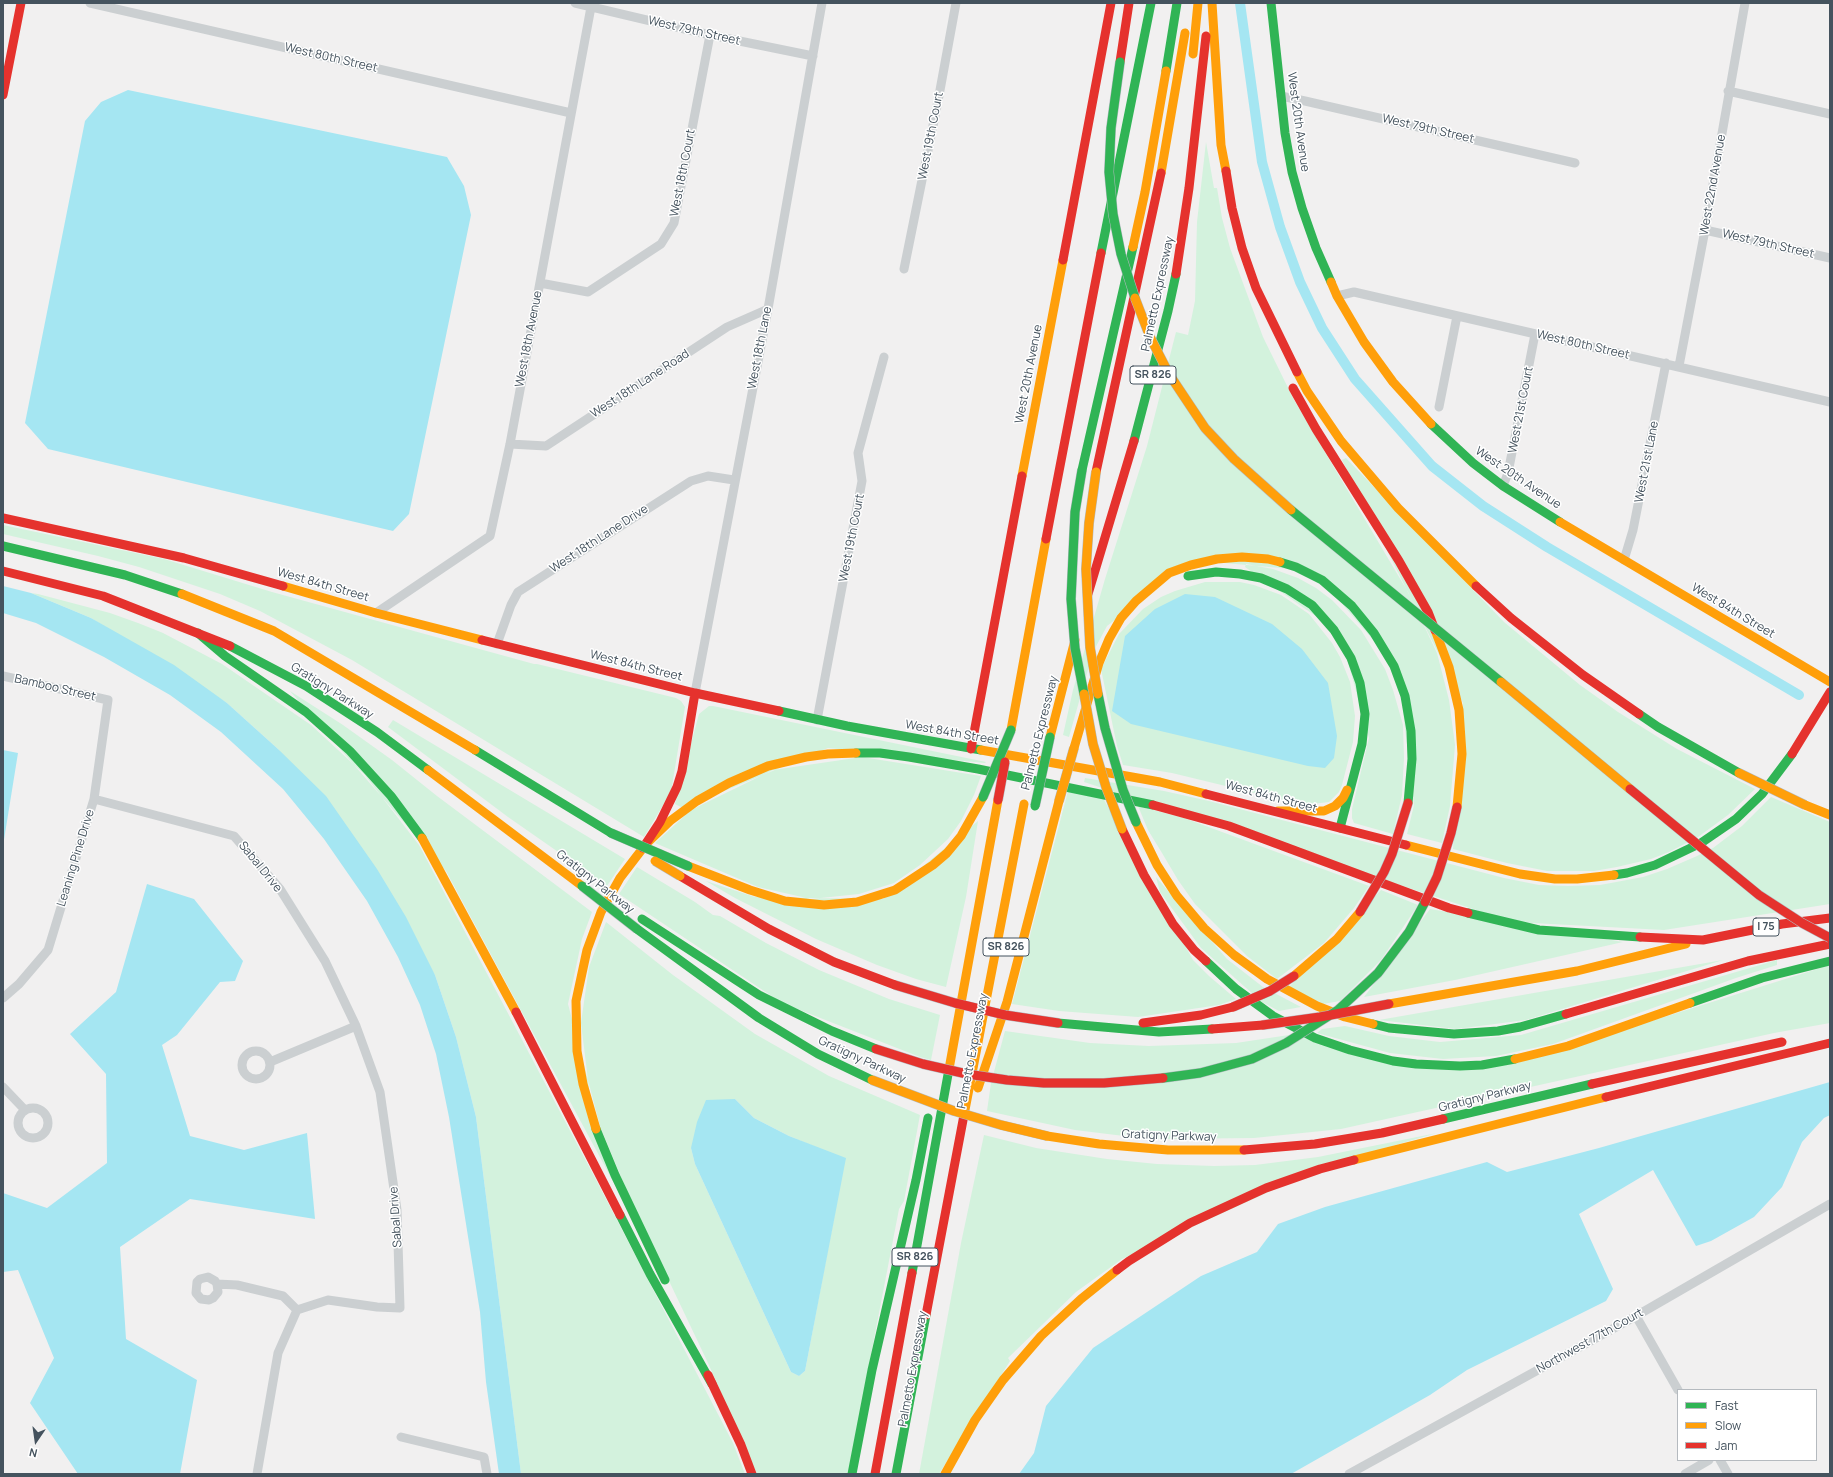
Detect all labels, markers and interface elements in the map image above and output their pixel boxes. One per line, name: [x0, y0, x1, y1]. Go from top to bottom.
street label: West 79th Street: [647, 13, 741, 49]
street label: West 80th Street: [283, 40, 379, 76]
street label: West 20th Avenue: [1284, 71, 1312, 173]
street label: West 19th Court: [915, 91, 947, 181]
street label: West 79th Street: [1381, 111, 1475, 147]
street label: West 18th Court: [667, 128, 699, 218]
street label: West 22nd Avenue: [1697, 133, 1729, 237]
street label: West 79th Street: [1721, 226, 1815, 262]
street label: Palmetto Expressway: [1139, 235, 1177, 353]
street label: West 18th Avenue: [513, 289, 545, 389]
street label: West 18th Lane: [745, 305, 775, 391]
street label: West 20th Avenue: [1012, 323, 1046, 425]
street label: West 80th Street: [1535, 327, 1631, 363]
street label: West 18th Lane Road: [588, 347, 692, 421]
street label: West 21st Court: [1506, 365, 1536, 455]
road number: SR 826: [1130, 366, 1176, 384]
street label: West 21st Lane: [1632, 420, 1662, 504]
street label: West 20th Avenue: [1472, 444, 1564, 512]
street label: West 19th Court: [836, 493, 868, 583]
street label: West 18th Lane Drive: [547, 502, 651, 576]
street label: West 84th Street: [276, 565, 370, 605]
street label: West 84th Street: [1689, 580, 1777, 642]
street label: West 84th Street: [588, 648, 684, 684]
street label: Gratigny Parkway: [288, 660, 376, 722]
street label: Bamboo Street: [13, 672, 97, 704]
street label: Palmetto Expressway: [1019, 674, 1061, 792]
street label: West 84th Street: [904, 718, 1000, 748]
street label: West 84th Street: [1223, 778, 1319, 816]
street label: Leaning Pine Drive: [54, 808, 98, 908]
street label: Sabal Drive: [235, 839, 285, 895]
street label: Gratigny Parkway: [553, 847, 637, 917]
road number: I 75: [1753, 918, 1779, 936]
road number: SR 826: [983, 938, 1029, 956]
street label: Palmetto Expressway: [955, 992, 991, 1110]
street label: Gratigny Parkway: [816, 1033, 908, 1087]
street label: Gratigny Parkway: [1437, 1079, 1533, 1115]
street label: Gratigny Parkway: [1121, 1127, 1217, 1145]
street label: Sabal Drive: [387, 1186, 405, 1248]
road number: SR 826: [892, 1248, 938, 1266]
street label: Northwest 77th Court: [1534, 1306, 1646, 1376]
street label: Palmetto Expressway: [896, 1310, 930, 1428]
legend: [1677, 1389, 1817, 1461]
text: Fast: [1715, 1397, 1739, 1414]
text: Slow: [1715, 1417, 1741, 1434]
north arrow: [16, 1421, 56, 1461]
text: Jam: [1715, 1437, 1737, 1454]
text: N: [28, 1445, 39, 1461]

